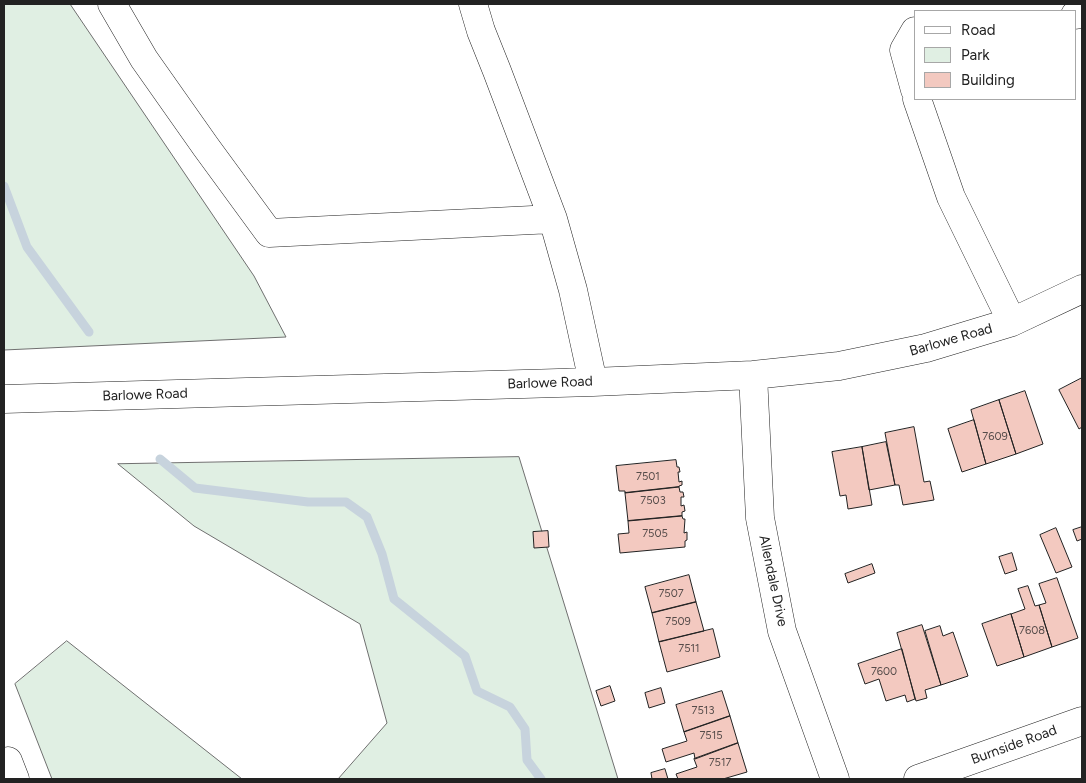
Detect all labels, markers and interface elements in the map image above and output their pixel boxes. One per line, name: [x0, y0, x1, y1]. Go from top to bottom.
legend: [914, 10, 1076, 100]
text: Road: [961, 21, 996, 39]
text: Park: [961, 46, 990, 64]
text: Building: [961, 71, 1015, 89]
street label: Barlowe Road: [908, 320, 994, 360]
street label: Barlowe Road: [507, 373, 593, 393]
street label: Barlowe Road: [102, 385, 188, 405]
house number: 7609: [982, 430, 1008, 444]
house number: 7501: [636, 470, 660, 484]
house number: 7503: [640, 494, 666, 508]
house number: 7505: [642, 527, 668, 541]
street label: Allendale Drive: [755, 534, 791, 628]
house number: 7507: [658, 587, 684, 601]
house number: 7509: [665, 615, 691, 629]
house number: 7608: [1019, 624, 1045, 638]
house number: 7511: [678, 642, 700, 656]
house number: 7600: [871, 665, 897, 679]
house number: 7513: [692, 704, 714, 718]
street label: Burnside Road: [969, 722, 1059, 768]
house number: 7515: [699, 729, 723, 743]
house number: 7517: [709, 756, 731, 770]

